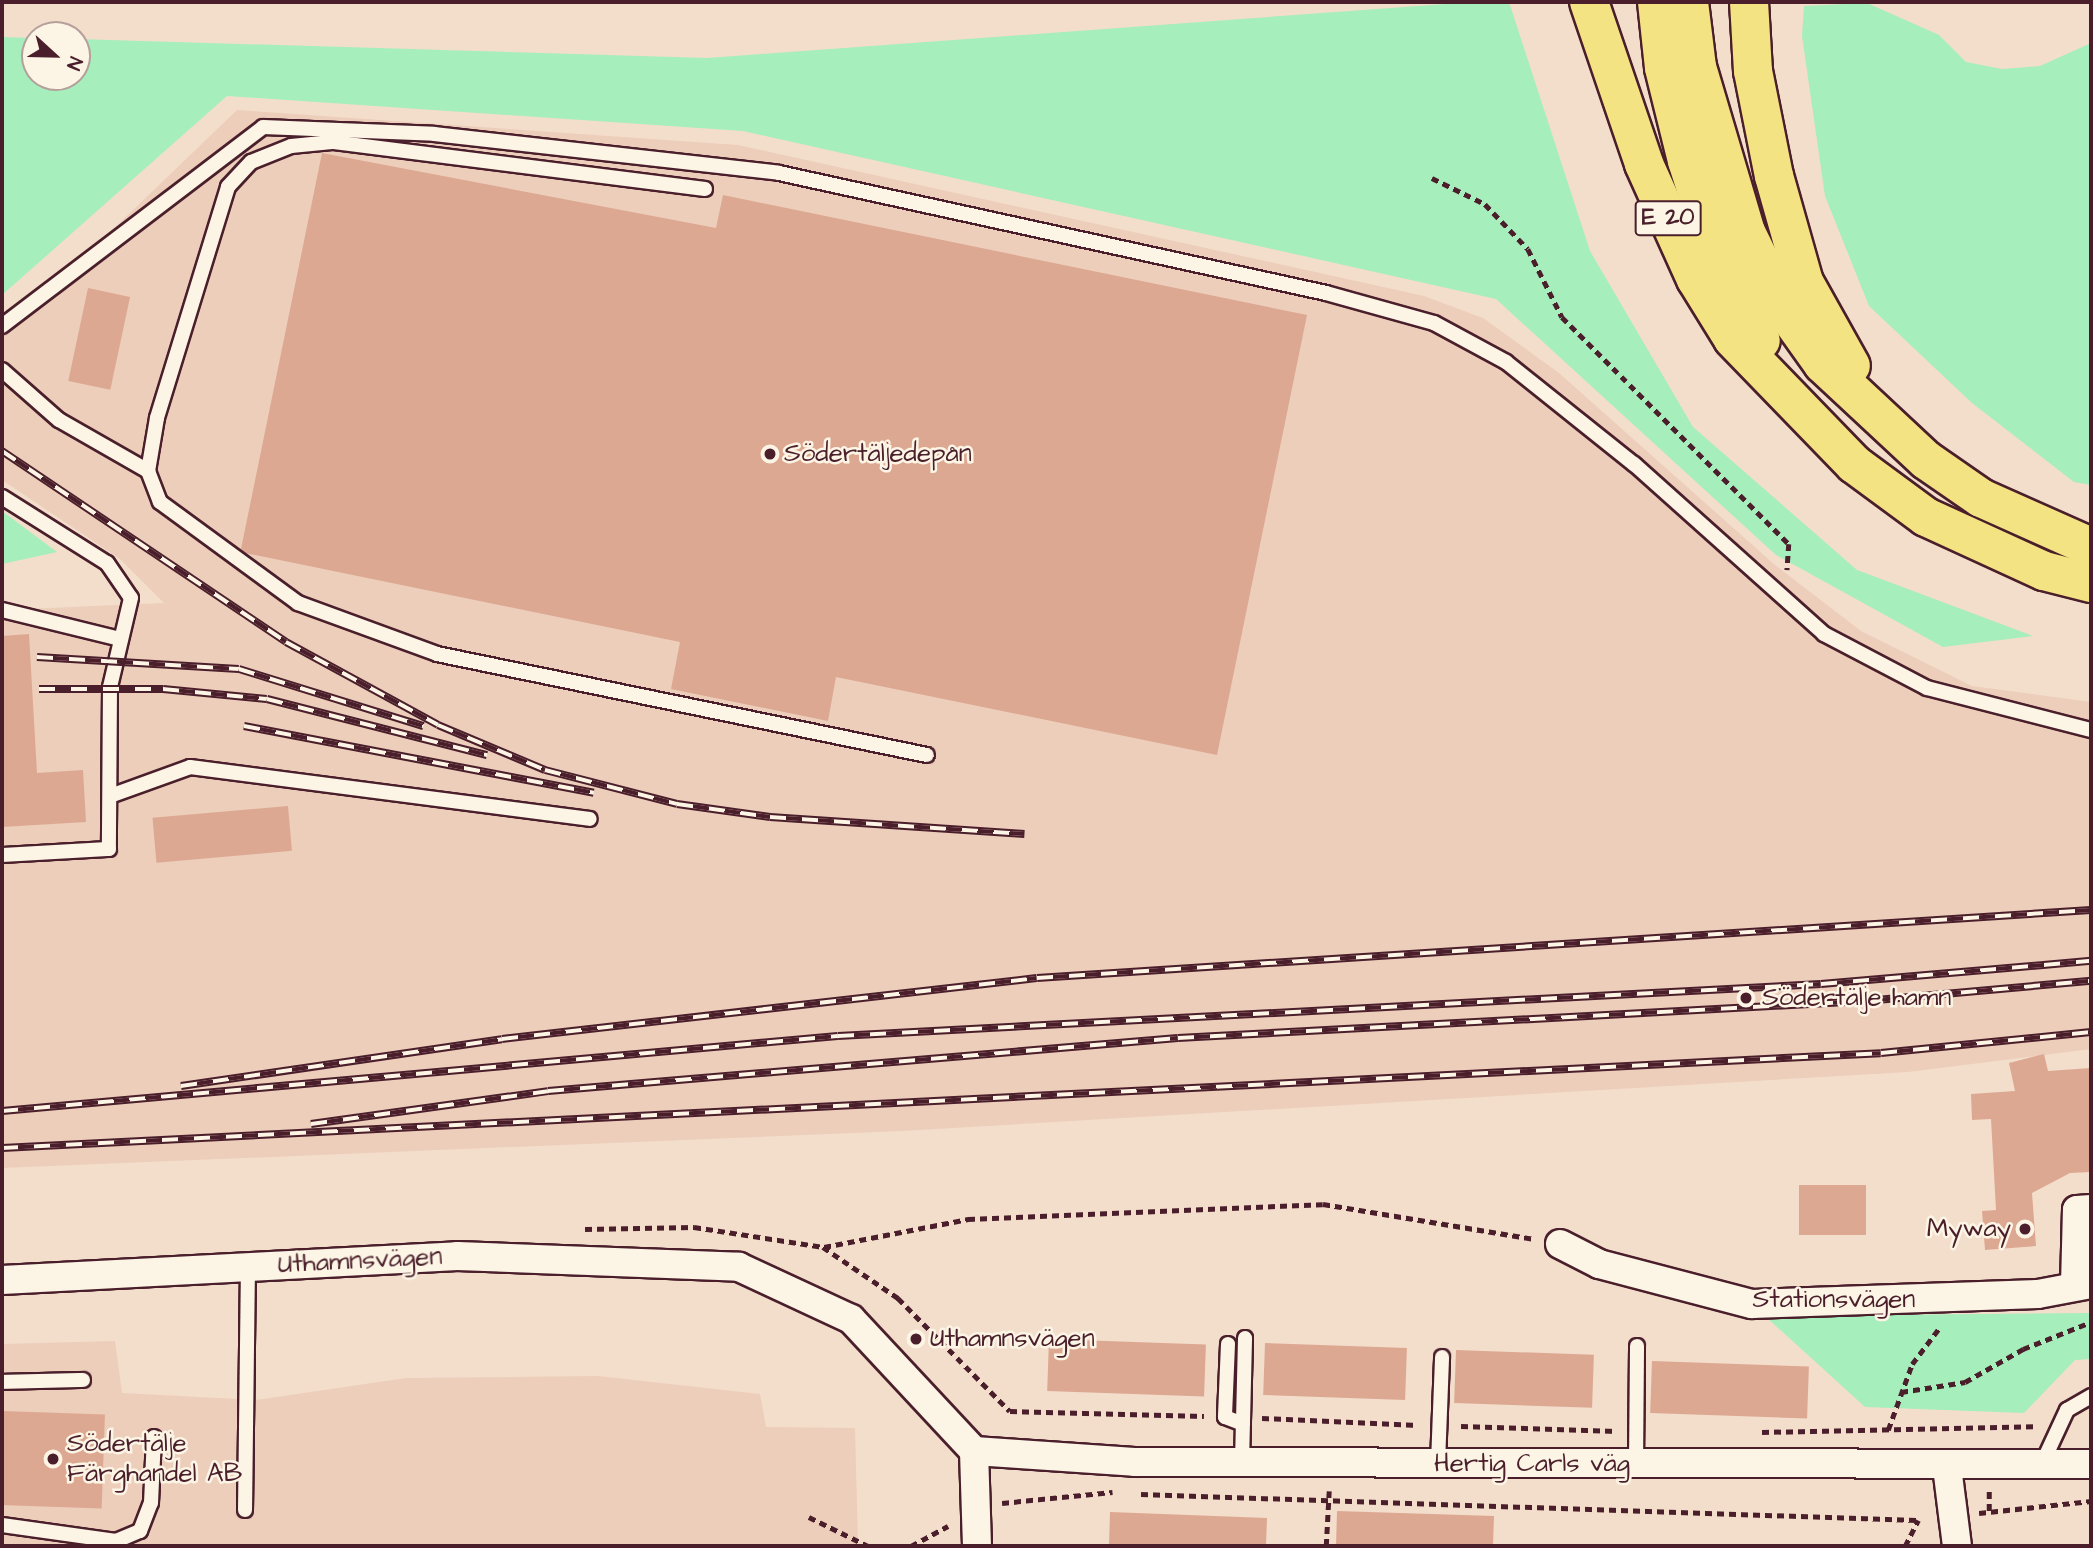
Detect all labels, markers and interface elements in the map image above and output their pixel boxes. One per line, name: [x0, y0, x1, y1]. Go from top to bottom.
north arrow: [21, 21, 91, 91]
text: N: [59, 53, 89, 74]
road number: E 20: [1633, 198, 1703, 238]
place label: Södertäljedepån: [784, 438, 972, 470]
marker: Södertäljedepån: [762, 446, 778, 462]
place label: Södertälje hamn: [1762, 982, 1951, 1014]
marker: Södertälje hamn: [1736, 988, 1756, 1008]
place label: Myway: [1927, 1213, 2011, 1245]
marker: Myway: [2017, 1221, 2033, 1237]
street label: Uthamnsvägen: [277, 1241, 443, 1281]
street label: Stationsvägen: [1753, 1284, 1915, 1316]
place label: Uthamnsvägen: [930, 1323, 1095, 1355]
marker: Uthamnsvägen: [908, 1331, 924, 1347]
place label: Södertälje Färghandel AB: [67, 1428, 242, 1490]
street label: Hertig Carls väg: [1434, 1448, 1630, 1480]
marker: Södertälje Färghandel AB: [45, 1451, 61, 1467]

